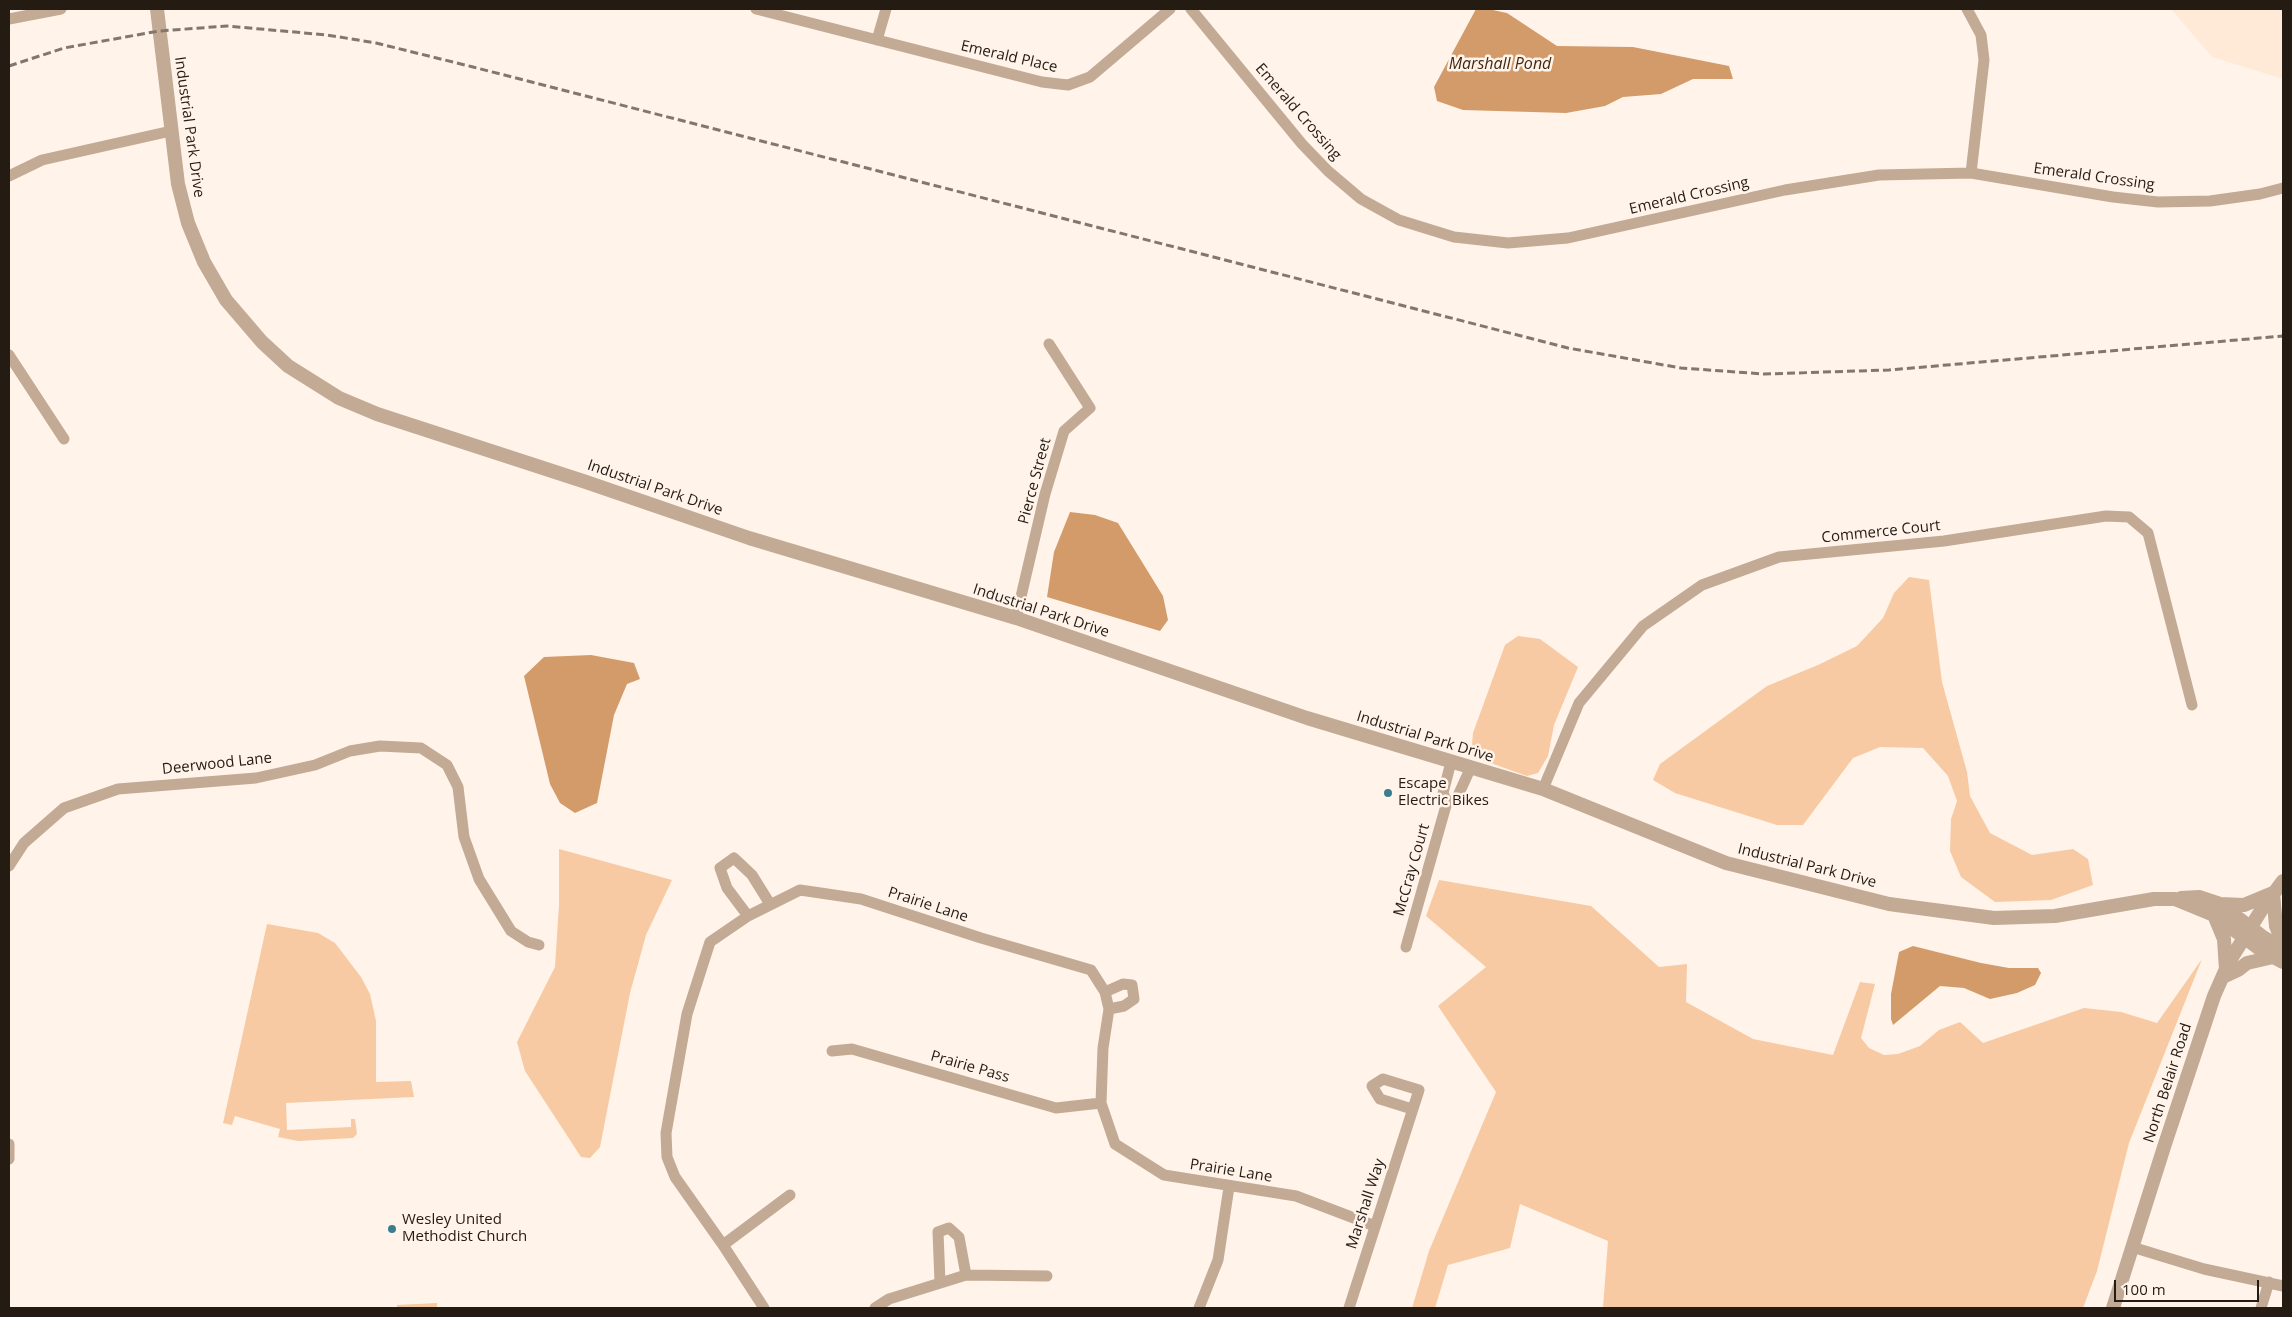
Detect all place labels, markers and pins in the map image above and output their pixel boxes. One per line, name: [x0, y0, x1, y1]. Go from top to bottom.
place label: Escape Electric Bikes: [1398, 775, 1489, 810]
marker: Escape Electric Bikes: [1382, 787, 1394, 799]
place label: Wesley United Methodist Church: [402, 1211, 527, 1246]
marker: Wesley United Methodist Church: [386, 1223, 398, 1235]

